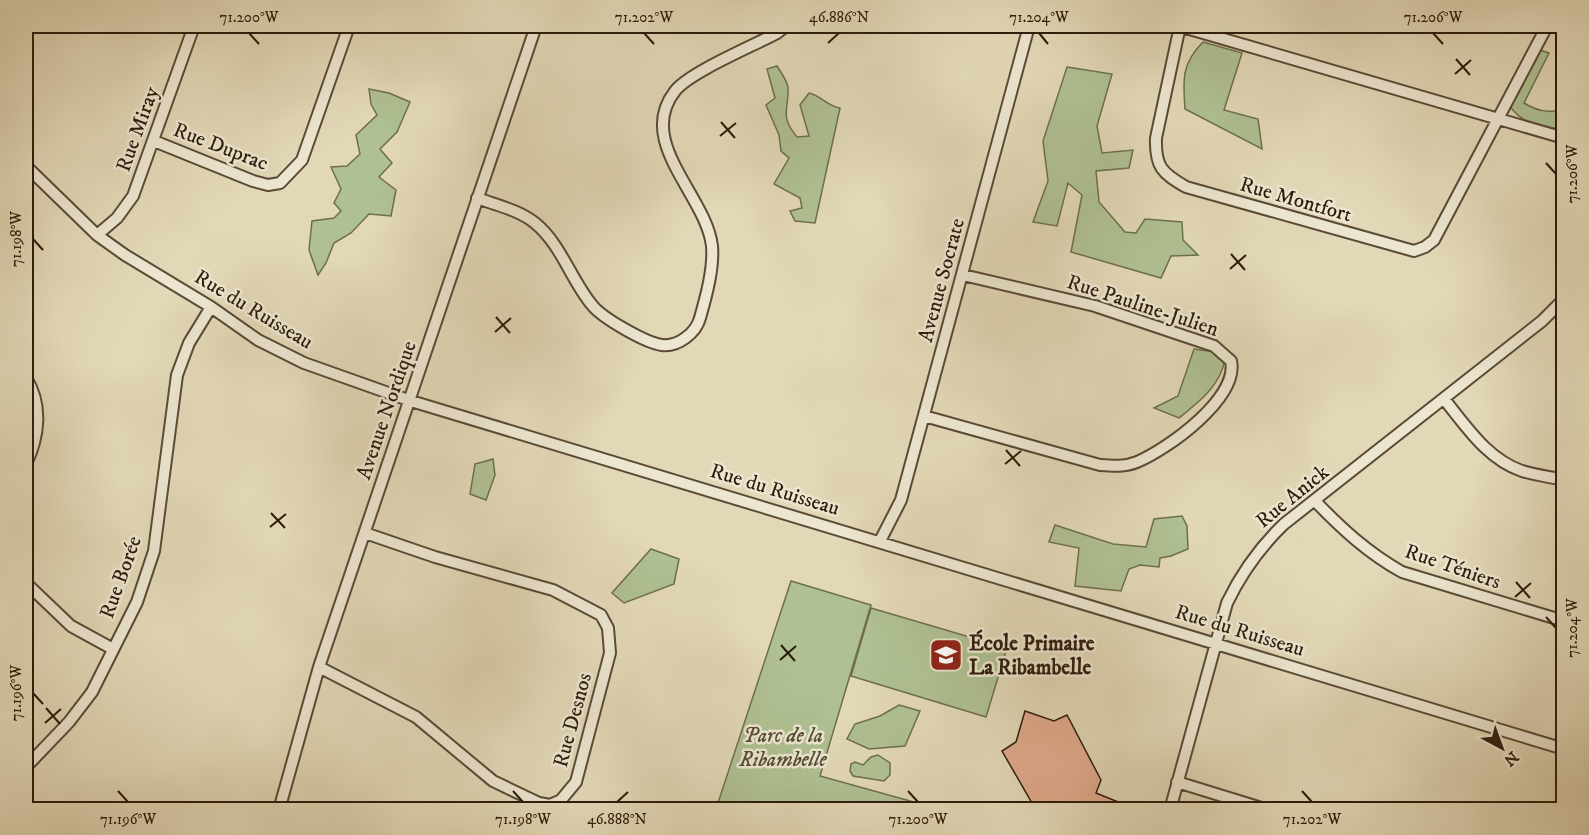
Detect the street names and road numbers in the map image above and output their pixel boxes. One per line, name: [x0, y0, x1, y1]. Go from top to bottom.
street label: Rue Miray: [111, 82, 166, 175]
street label: Rue Duprac: [170, 117, 272, 177]
street label: Rue Montfort: [1237, 172, 1355, 228]
street label: Avenue Socrate: [913, 215, 971, 345]
street label: Rue du Ruisseau: [189, 264, 317, 355]
street label: Rue Pauline-Julien: [1064, 269, 1222, 343]
street label: Avenue Nordique: [351, 337, 423, 483]
street label: Rue du Ruisseau: [707, 458, 842, 522]
street label: Rue Anick: [1251, 459, 1335, 534]
street label: Rue Borée: [94, 532, 148, 622]
street label: Rue Téniers: [1401, 538, 1504, 595]
street label: Rue du Ruisseau: [1172, 599, 1307, 663]
street label: Rue Desnos: [548, 670, 598, 770]

